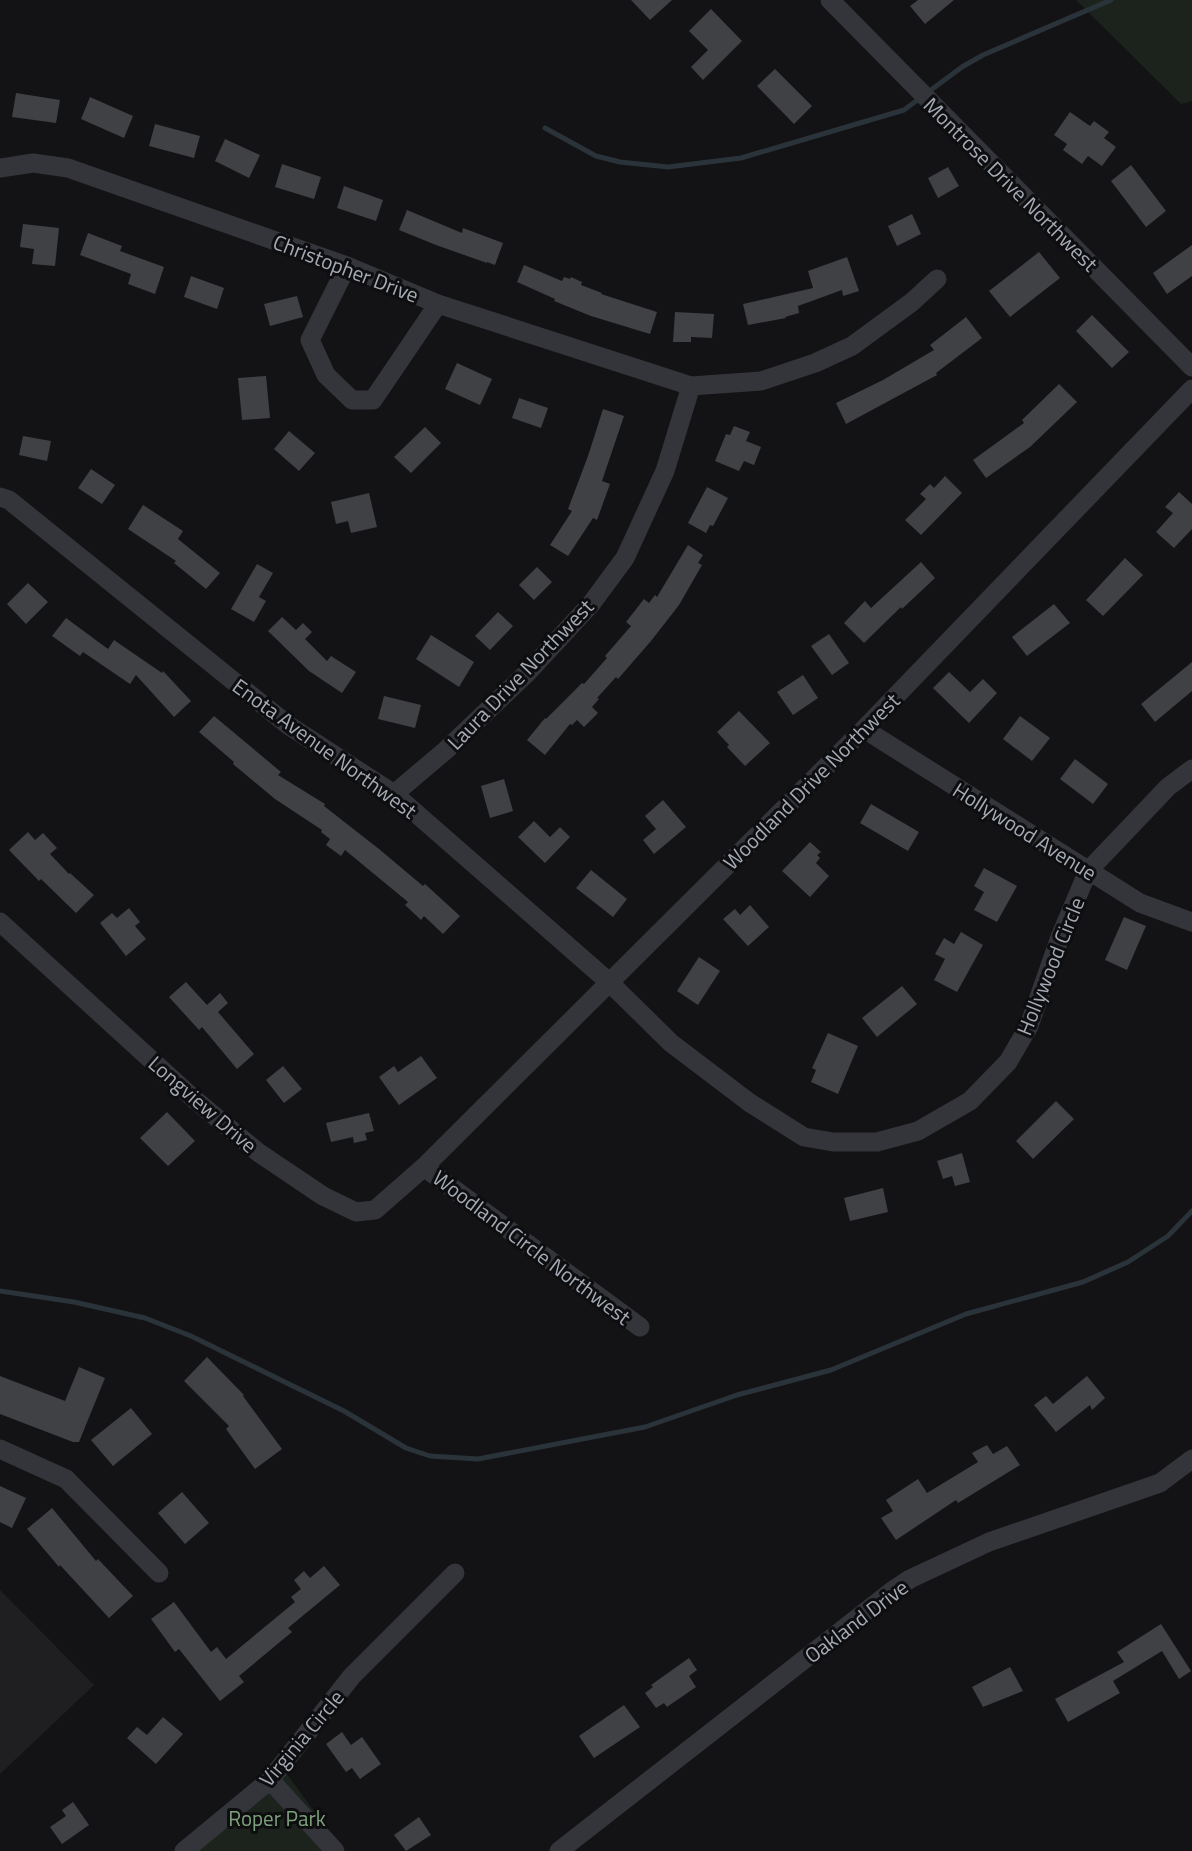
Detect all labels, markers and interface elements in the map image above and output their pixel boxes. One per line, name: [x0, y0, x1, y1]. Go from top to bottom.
street label: Montrose Drive Northwest: [916, 89, 1106, 279]
street label: Christopher Drive: [269, 226, 423, 310]
street label: Laura Drive Northwest: [439, 591, 601, 757]
street label: Enota Avenue Northwest: [226, 670, 424, 826]
street label: Woodland Drive Northwest: [715, 685, 907, 877]
street label: Hollywood Avenue: [947, 774, 1103, 888]
street label: Hollywood Circle: [1008, 892, 1092, 1040]
street label: Longview Drive: [142, 1048, 264, 1160]
street label: Woodland Circle Northwest: [426, 1162, 638, 1333]
street label: Oakland Drive: [797, 1571, 915, 1671]
street label: Virginia Circle: [251, 1683, 351, 1793]
park label: Roper Park: [228, 1802, 326, 1834]

